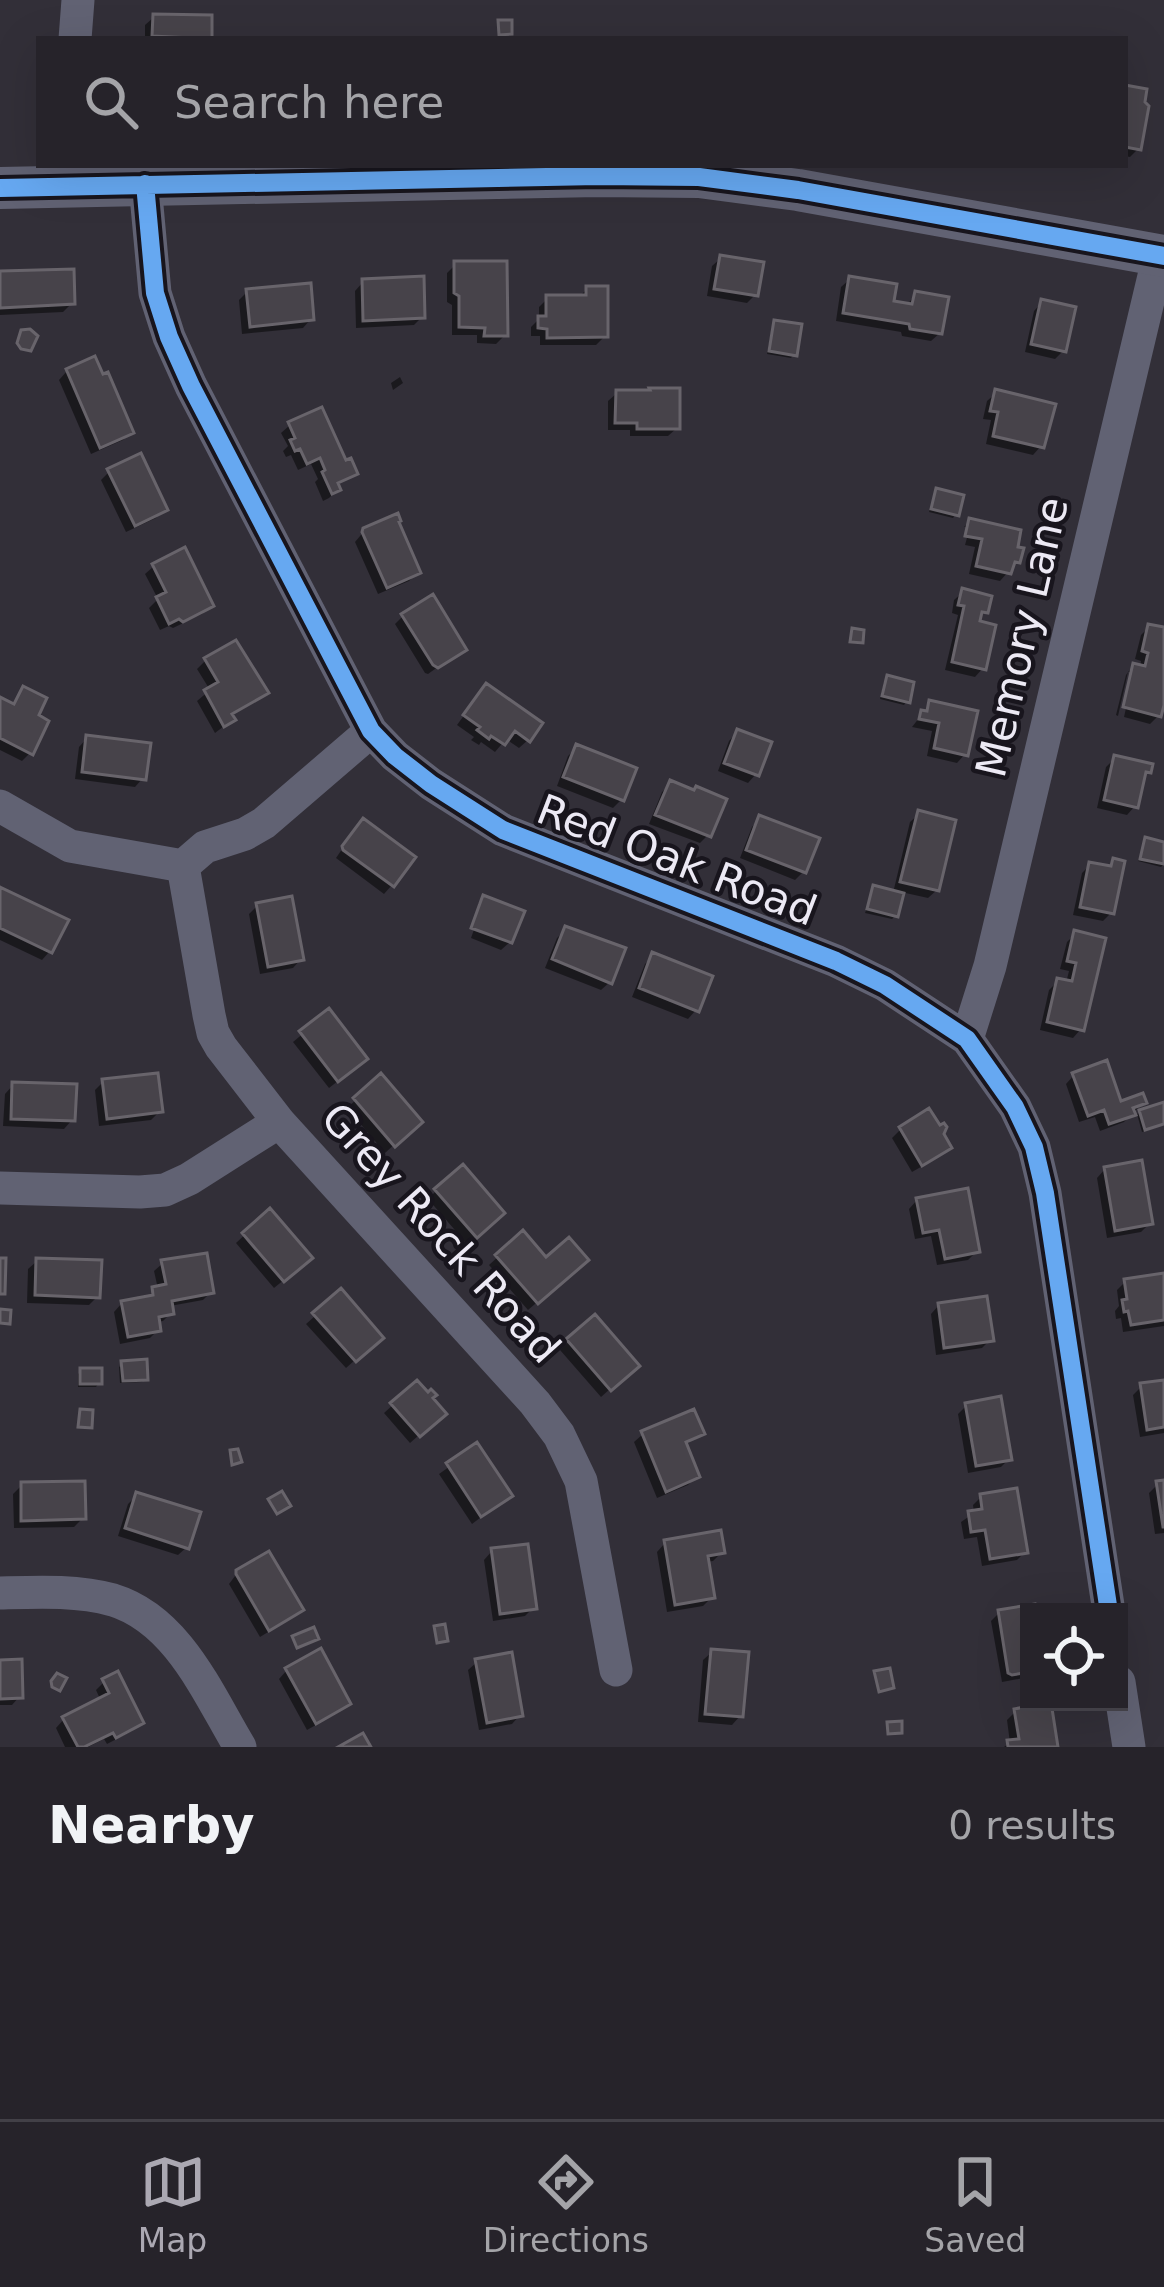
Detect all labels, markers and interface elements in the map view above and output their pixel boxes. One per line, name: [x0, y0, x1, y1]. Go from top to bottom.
search box: [36, 36, 1128, 168]
icon: search: [78, 69, 144, 135]
text: Search here: [174, 76, 444, 129]
street label: Memory Lane: [966, 492, 1078, 782]
street label: Red Oak Road: [531, 784, 823, 936]
street label: Grey Rock Road: [312, 1093, 570, 1373]
map controls: [1020, 1603, 1128, 1711]
button: locate: [1020, 1603, 1128, 1711]
text: Nearby: [48, 1796, 255, 1855]
text: 0 results: [948, 1803, 1116, 1848]
tab: Map: [138, 2149, 207, 2260]
tab: Directions: [483, 2149, 649, 2260]
tab: Saved: [924, 2149, 1026, 2260]

